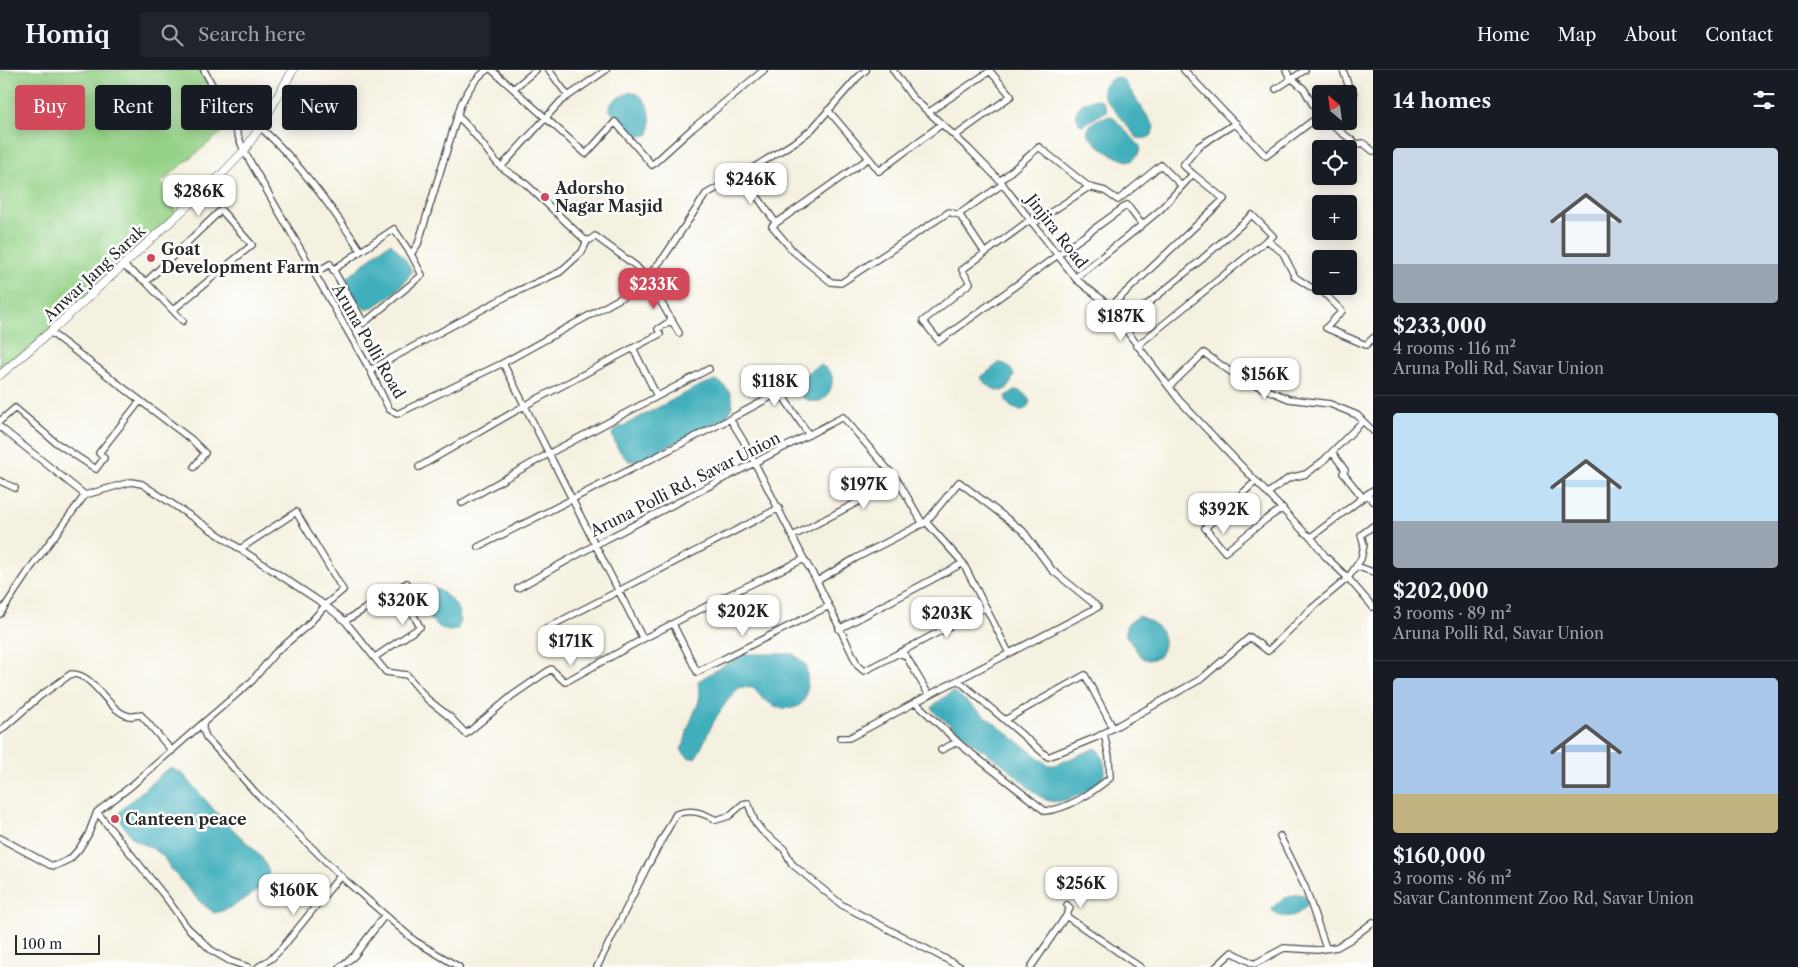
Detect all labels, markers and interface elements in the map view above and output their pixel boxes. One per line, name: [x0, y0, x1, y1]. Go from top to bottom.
search box: [140, 12, 490, 57]
text: Homiq: [25, 20, 110, 49]
icon: search: [158, 21, 186, 49]
text: Search here: [198, 23, 306, 46]
text: Home: [1477, 24, 1530, 46]
text: Map: [1558, 24, 1596, 46]
text: About: [1624, 24, 1677, 46]
text: Contact: [1705, 24, 1773, 46]
chip: Buy: [15, 85, 85, 130]
chip: Rent: [95, 85, 171, 130]
chip: Filters: [181, 85, 272, 130]
chip: New: [282, 85, 357, 130]
north arrow: [1312, 85, 1358, 130]
map controls: [1312, 85, 1357, 295]
icon: filters: [1750, 86, 1778, 114]
text: 14 homes: [1393, 88, 1491, 113]
button: locate: [1312, 140, 1357, 185]
pin: $246K: [716, 162, 786, 205]
text: $246K: [726, 169, 776, 189]
pin: $286K: [164, 174, 234, 217]
place label: Adorsho Nagar Masjid: [554, 178, 663, 216]
icon: home: [1541, 180, 1631, 270]
text: $286K: [174, 181, 224, 201]
street label: Jinjira Road: [1020, 188, 1092, 272]
marker: Adorsho Nagar Masjid: [539, 191, 551, 203]
button: +: [1312, 195, 1357, 240]
street label: Anwar Jang Sarak: [38, 220, 150, 326]
place label: Goat Development Farm: [161, 239, 320, 277]
button: −: [1312, 250, 1357, 295]
marker: Goat Development Farm: [145, 252, 157, 264]
pin: $233K: [619, 268, 689, 310]
text: $233K: [629, 274, 679, 294]
street label: Aruna Polli Road: [328, 279, 410, 402]
pin: $187K: [1086, 300, 1156, 342]
text: $187K: [1097, 306, 1145, 326]
text: $233,000: [1393, 313, 1487, 338]
text: 4 rooms · 116 m²: [1393, 338, 1516, 358]
pin: $156K: [1230, 358, 1300, 400]
text: Aruna Polli Rd, Savar Union: [1393, 358, 1604, 378]
pin: $118K: [740, 364, 810, 407]
text: $156K: [1241, 364, 1289, 384]
text: $118K: [752, 371, 798, 391]
street label: Aruna Polli Rd, Savar Union: [586, 427, 784, 541]
icon: home: [1541, 446, 1631, 536]
pin: $197K: [829, 468, 899, 510]
text: $197K: [841, 474, 887, 494]
pin: $392K: [1189, 492, 1259, 535]
text: $392K: [1199, 499, 1249, 519]
text: $202,000: [1393, 578, 1489, 603]
pin: $320K: [368, 584, 438, 626]
text: $320K: [378, 590, 428, 610]
pin: $202K: [708, 594, 778, 637]
pin: $203K: [912, 596, 982, 639]
text: $202K: [718, 601, 768, 621]
text: $203K: [922, 603, 972, 623]
text: 3 rooms · 89 m²: [1393, 603, 1512, 623]
text: Aruna Polli Rd, Savar Union: [1393, 623, 1604, 643]
pin: $171K: [536, 624, 606, 667]
text: $171K: [549, 631, 593, 651]
icon: home: [1541, 711, 1631, 801]
place label: Canteen peace: [125, 809, 247, 829]
marker: Canteen peace: [109, 813, 121, 825]
text: $160,000: [1393, 843, 1486, 868]
pin: $256K: [1046, 866, 1116, 909]
text: 3 rooms · 86 m²: [1393, 868, 1512, 888]
text: $256K: [1056, 873, 1106, 893]
pin: $160K: [259, 874, 329, 916]
text: $160K: [270, 880, 318, 900]
text: Savar Cantonment Zoo Rd, Savar Union: [1393, 888, 1694, 908]
scale bar: [15, 932, 100, 955]
text: 100 m: [22, 935, 62, 953]

